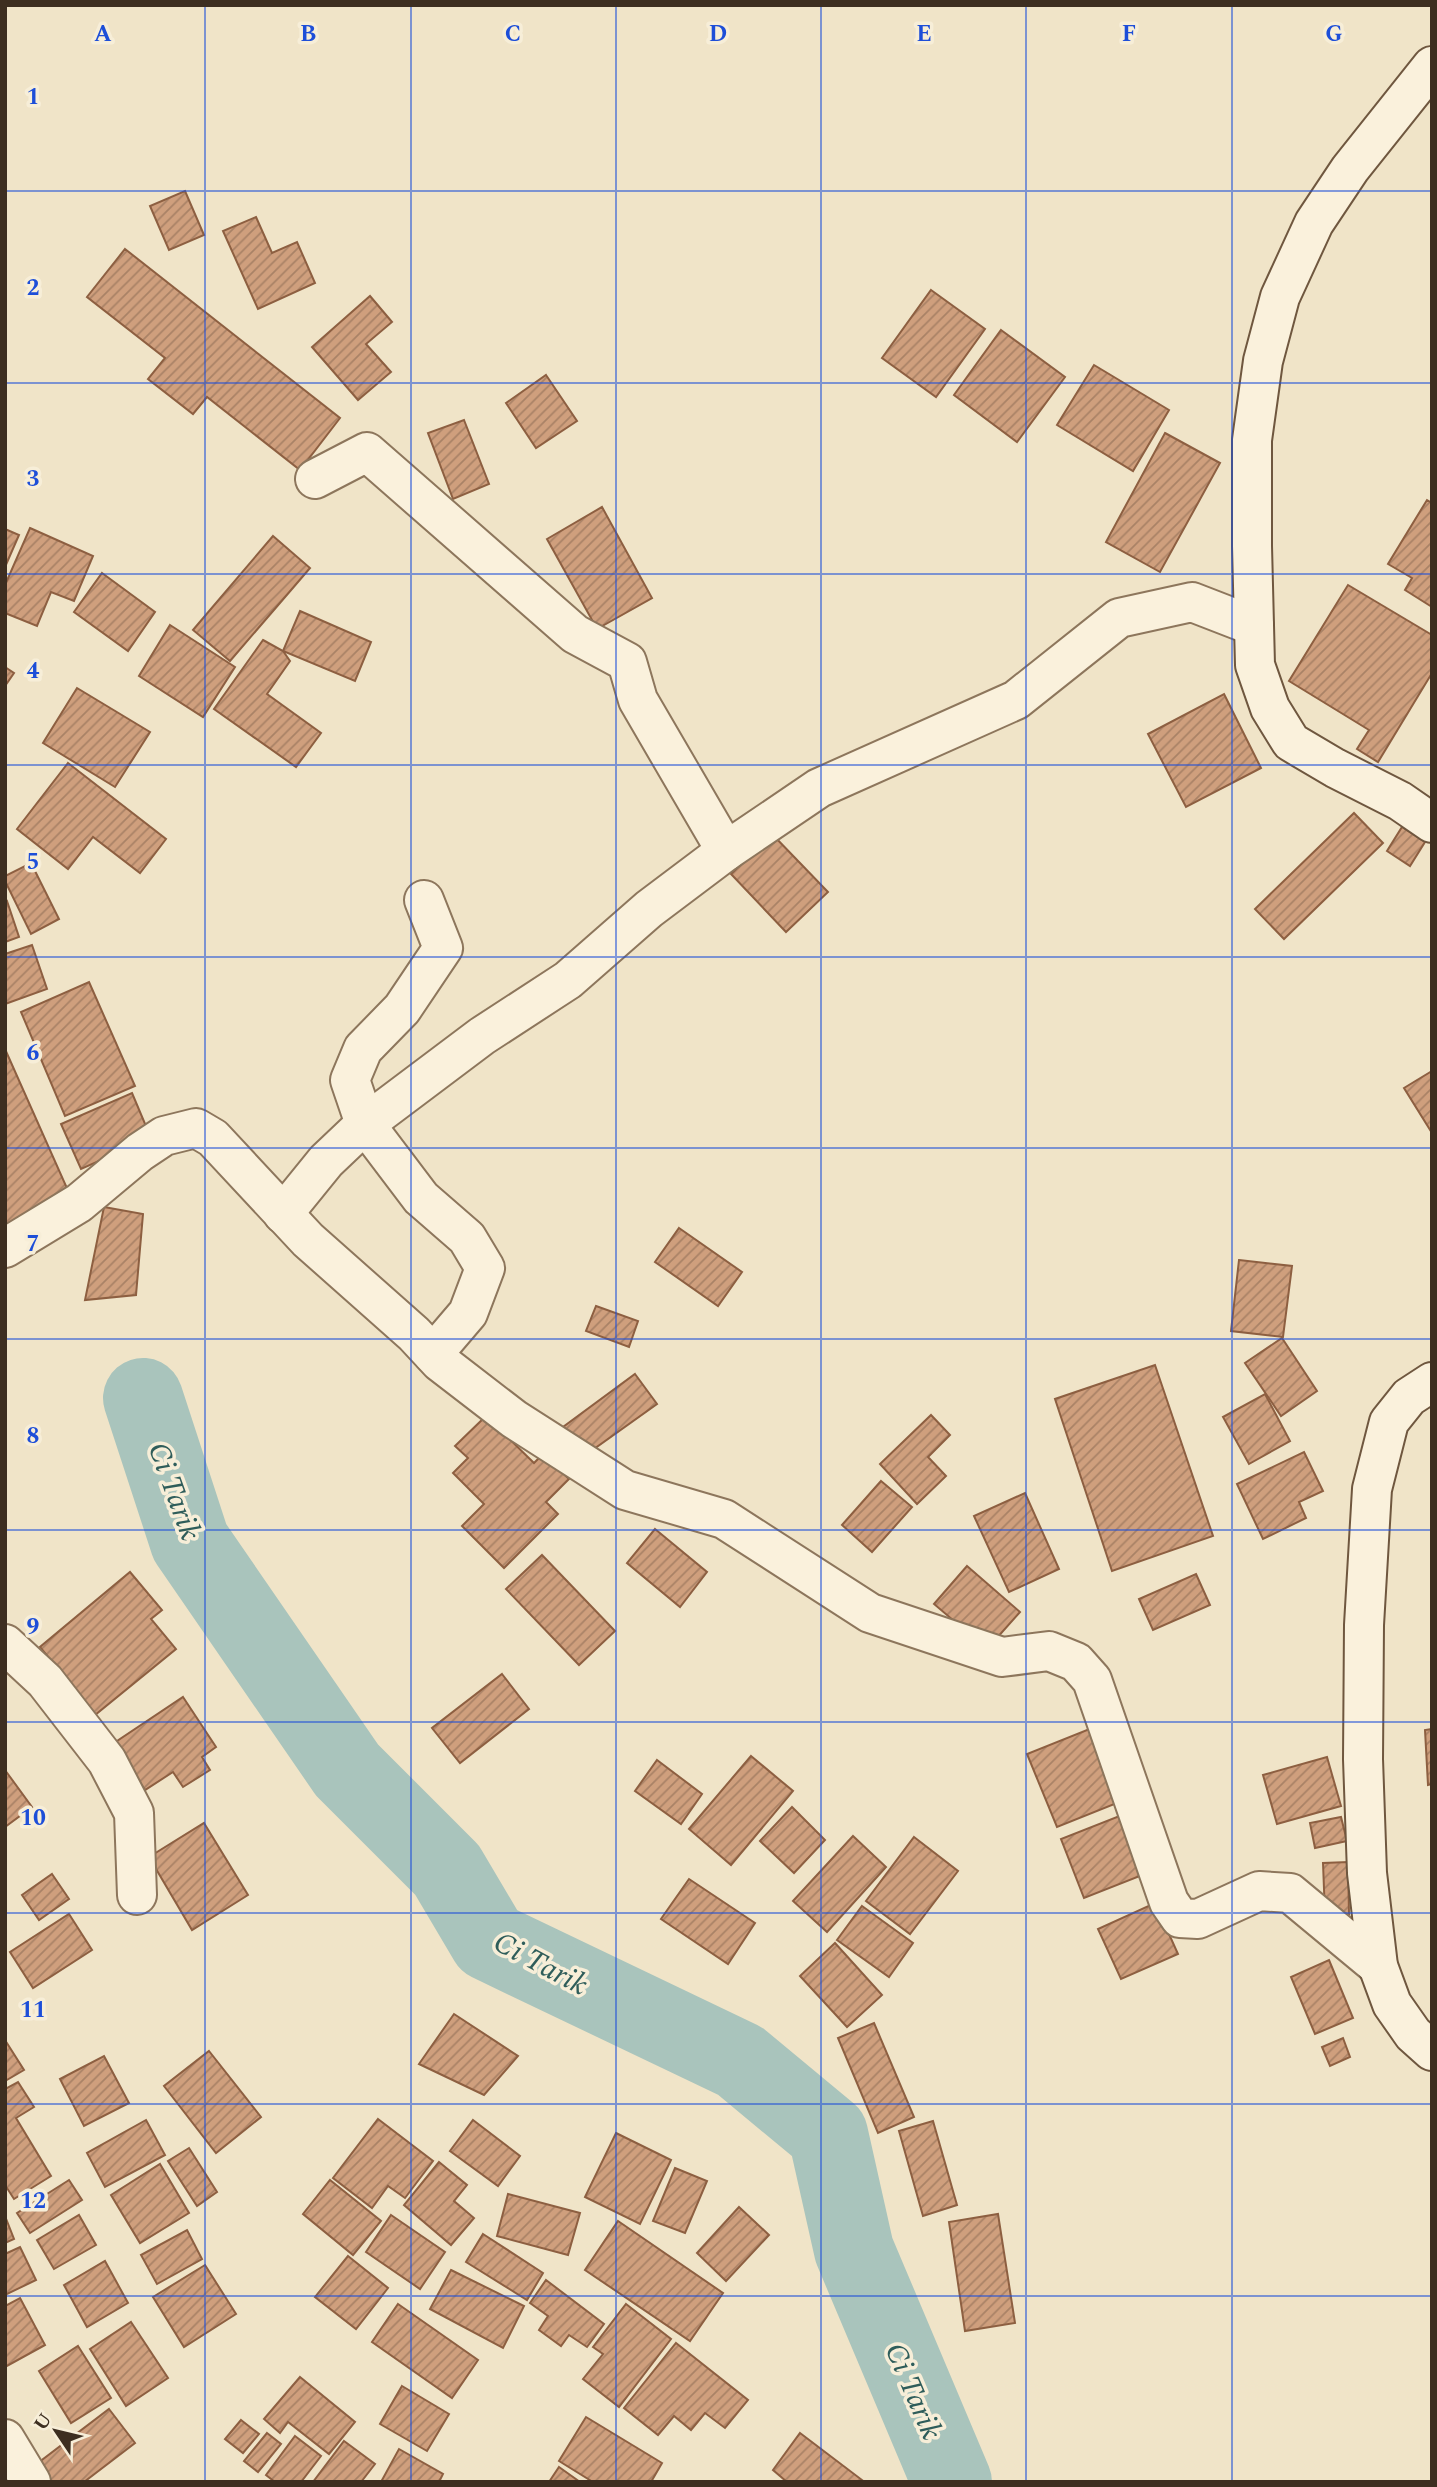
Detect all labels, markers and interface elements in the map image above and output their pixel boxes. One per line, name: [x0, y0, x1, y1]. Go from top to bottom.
text: A: [94, 17, 112, 52]
text: B: [300, 17, 316, 52]
text: C: [505, 17, 521, 52]
text: D: [709, 17, 727, 52]
text: E: [916, 17, 932, 52]
text: F: [1122, 17, 1136, 52]
text: G: [1325, 17, 1343, 52]
text: 1: [27, 80, 39, 115]
text: 2: [27, 271, 40, 306]
text: 3: [27, 462, 40, 497]
text: 4: [27, 654, 40, 689]
text: 5: [27, 845, 39, 880]
text: 6: [27, 1036, 40, 1071]
text: 7: [27, 1227, 39, 1262]
text: 8: [27, 1419, 39, 1454]
water label: Ci Tarik: [135, 1436, 213, 1547]
text: 9: [27, 1610, 40, 1645]
text: 10: [20, 1801, 46, 1836]
water label: Ci Tarik: [485, 1920, 596, 2008]
text: 11: [20, 1993, 46, 2028]
text: 12: [20, 2184, 46, 2219]
water label: Ci Tarik: [872, 2336, 954, 2447]
north arrow: [21, 2396, 91, 2466]
text: U: [27, 2407, 60, 2437]

